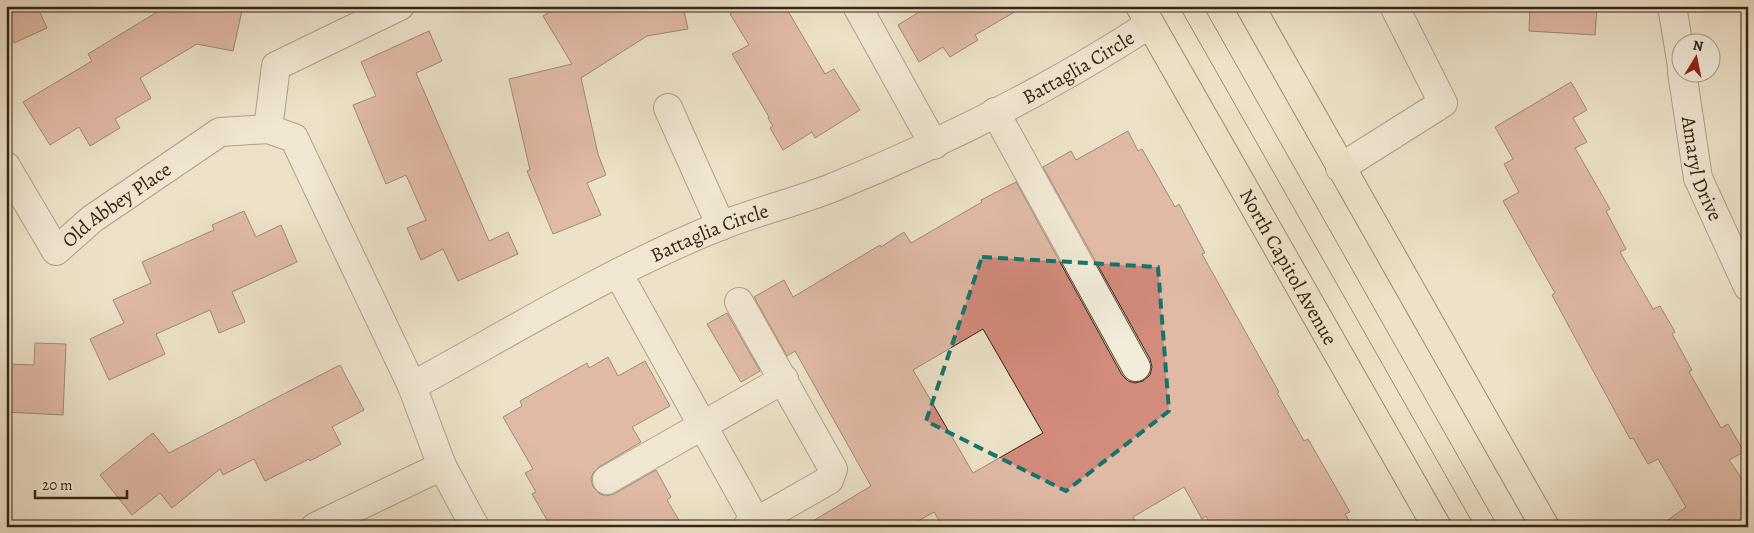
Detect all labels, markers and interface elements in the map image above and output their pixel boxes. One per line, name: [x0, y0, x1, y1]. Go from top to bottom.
street label: Battaglia Circle: [1018, 24, 1140, 111]
north arrow: [1672, 32, 1722, 82]
text: N: [1691, 35, 1705, 56]
street label: Amaryl Drive: [1675, 114, 1729, 225]
street label: Old Abbey Place: [56, 156, 177, 254]
street label: North Capitol Avenue: [1233, 184, 1343, 350]
street label: Battaglia Circle: [646, 197, 772, 269]
scale bar: [35, 468, 128, 500]
text: 20 m: [42, 475, 73, 495]

